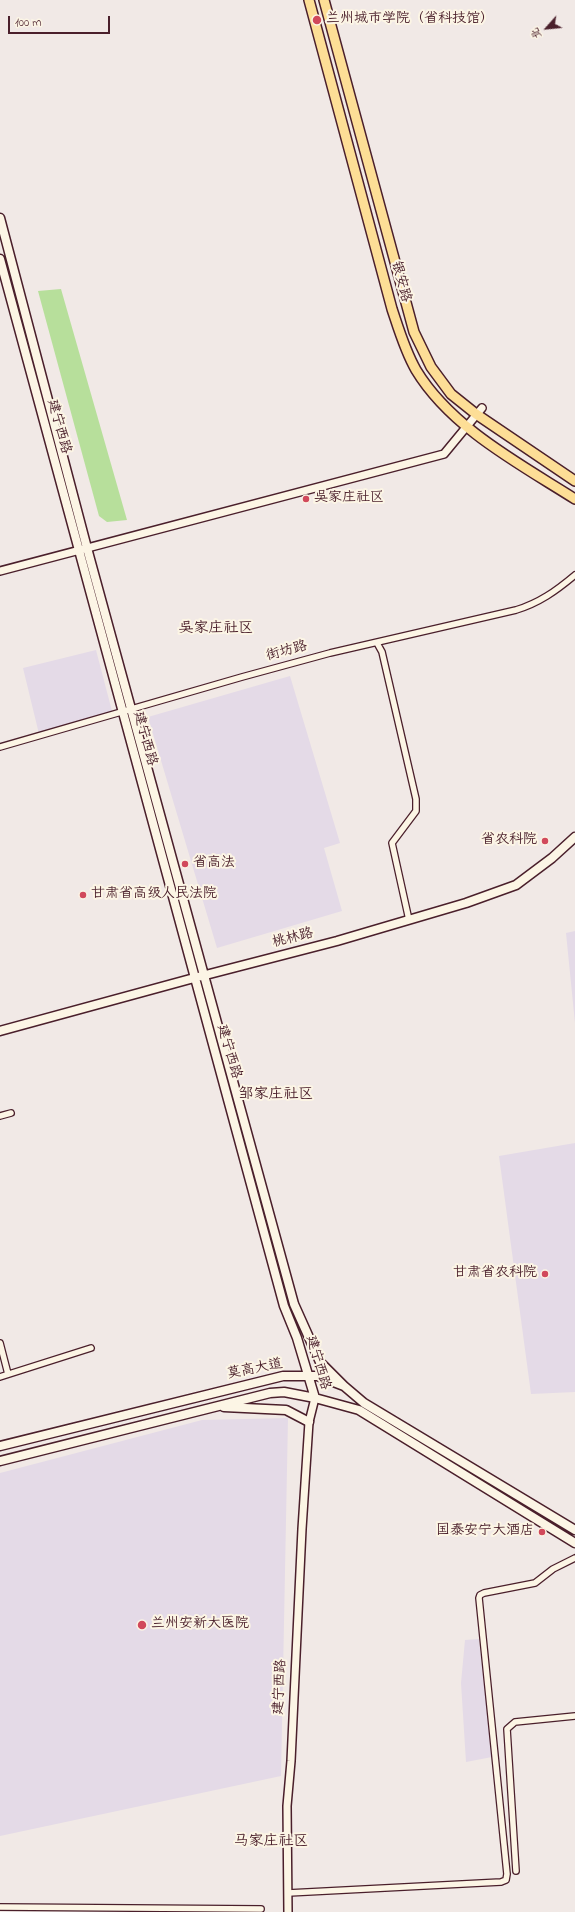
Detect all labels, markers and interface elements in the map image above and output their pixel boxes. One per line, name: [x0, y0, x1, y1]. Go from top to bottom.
scale bar: [10, 8, 112, 34]
north arrow: [527, 8, 567, 48]
place label: 兰州城市学院（省科技馆）: [326, 12, 494, 28]
text: 100 m: [15, 14, 42, 32]
marker: 兰州城市学院（省科技馆）: [311, 14, 323, 26]
text: 北: [527, 25, 546, 42]
street label: 银安路: [386, 260, 414, 304]
street label: 建宁西路: [43, 398, 73, 456]
place label: 吴家庄社区: [314, 491, 384, 507]
marker: 吴家庄社区: [301, 494, 311, 504]
district label: 吴家庄社区: [179, 621, 253, 639]
street label: 街坊路: [265, 638, 309, 666]
street label: 建宁西路: [129, 710, 159, 768]
place label: 省农科院: [481, 833, 537, 849]
marker: 省农科院: [540, 836, 550, 846]
place label: 省高法: [193, 856, 235, 872]
marker: 省高法: [180, 859, 190, 869]
place label: 甘肃省高级人民法院: [91, 887, 217, 903]
marker: 甘肃省高级人民法院: [78, 890, 88, 900]
street label: 桃林路: [271, 926, 315, 952]
street label: 建宁西路: [212, 1023, 244, 1081]
district label: 邹家庄社区: [239, 1087, 313, 1105]
place label: 甘肃省农科院: [453, 1266, 537, 1282]
marker: 甘肃省农科院: [540, 1269, 550, 1279]
street label: 建宁西路: [301, 1334, 333, 1392]
street label: 莫高大道: [226, 1356, 284, 1384]
place label: 国泰安宁大酒店: [436, 1524, 534, 1540]
marker: 国泰安宁大酒店: [537, 1527, 547, 1537]
place label: 兰州安新大医院: [151, 1617, 249, 1633]
marker: 兰州安新大医院: [136, 1619, 148, 1631]
street label: 建宁西路: [271, 1659, 291, 1715]
district label: 马家庄社区: [234, 1834, 308, 1852]

